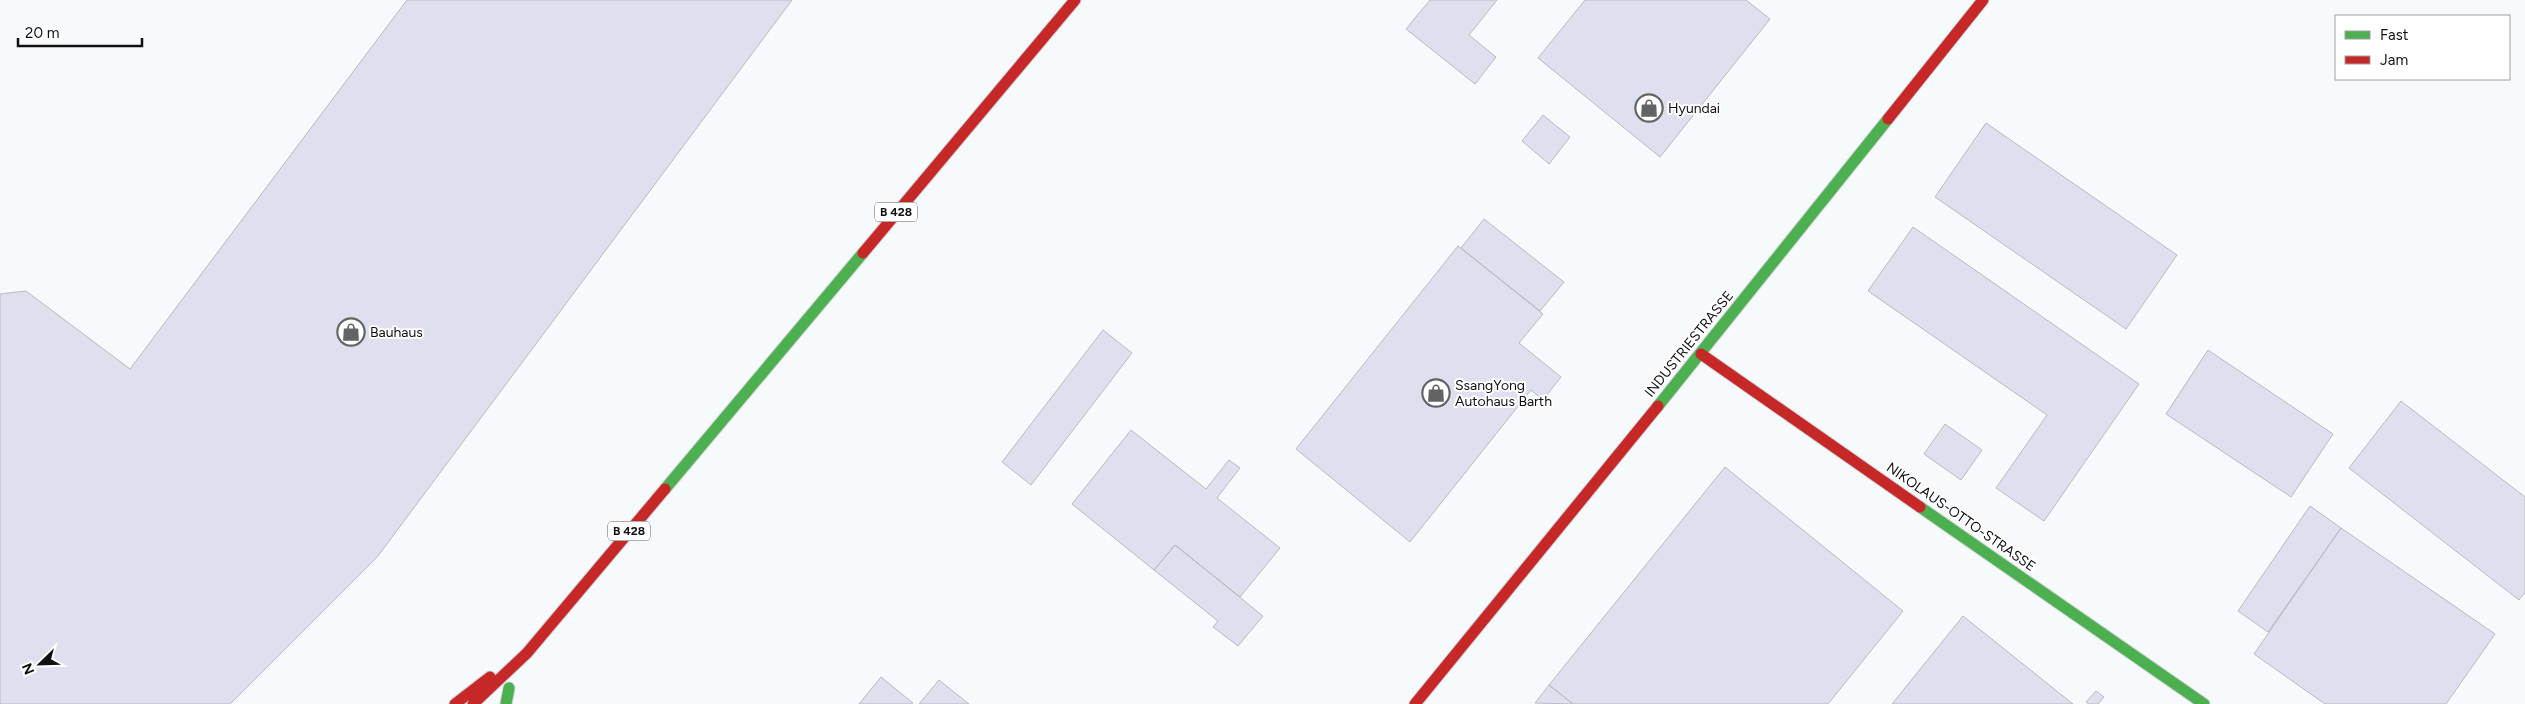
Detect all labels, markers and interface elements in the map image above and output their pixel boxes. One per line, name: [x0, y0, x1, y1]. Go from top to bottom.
scale bar: [18, 15, 141, 47]
legend: [2335, 15, 2510, 80]
text: 20 m: [25, 24, 59, 42]
text: Fast: [2380, 26, 2409, 44]
text: Jam: [2380, 51, 2408, 69]
shop icon: Hyundai: [1634, 93, 1664, 123]
place label: Hyundai: [1668, 100, 1720, 117]
road number: B 428: [875, 202, 917, 222]
street label: INDUSTRIESTRASSE: [1641, 288, 1737, 400]
shop icon: Bauhaus: [336, 317, 366, 347]
place label: Bauhaus: [370, 324, 423, 341]
place label: SsangYong Autohaus Barth: [1455, 377, 1552, 410]
shop icon: SsangYong Autohaus Barth: [1421, 378, 1451, 408]
street label: NIKOLAUS-OTTO-STRASSE: [1883, 459, 2039, 575]
road number: B 428: [608, 522, 650, 540]
north arrow: [15, 639, 65, 689]
text: N: [19, 661, 38, 677]

